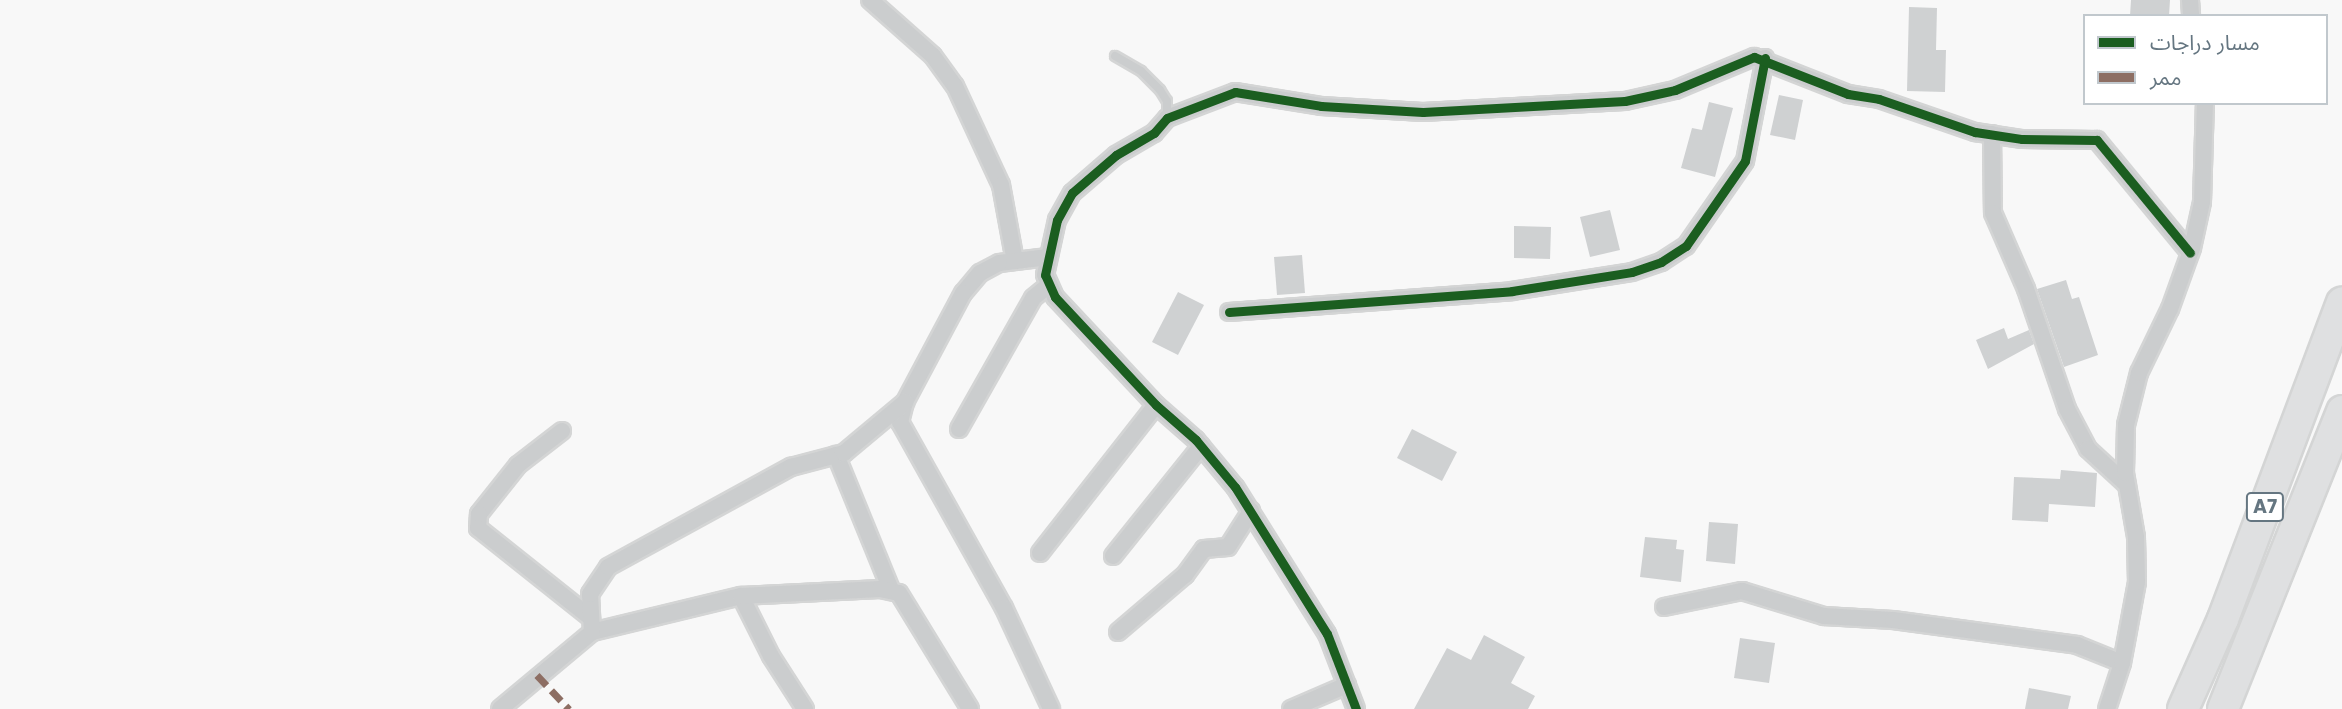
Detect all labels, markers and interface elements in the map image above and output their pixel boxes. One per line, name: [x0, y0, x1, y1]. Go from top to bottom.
legend: [2083, 14, 2328, 105]
text: مسار دراجات: [2150, 28, 2260, 57]
text: ممر: [2150, 63, 2181, 92]
road number: A7: [2246, 492, 2284, 522]

